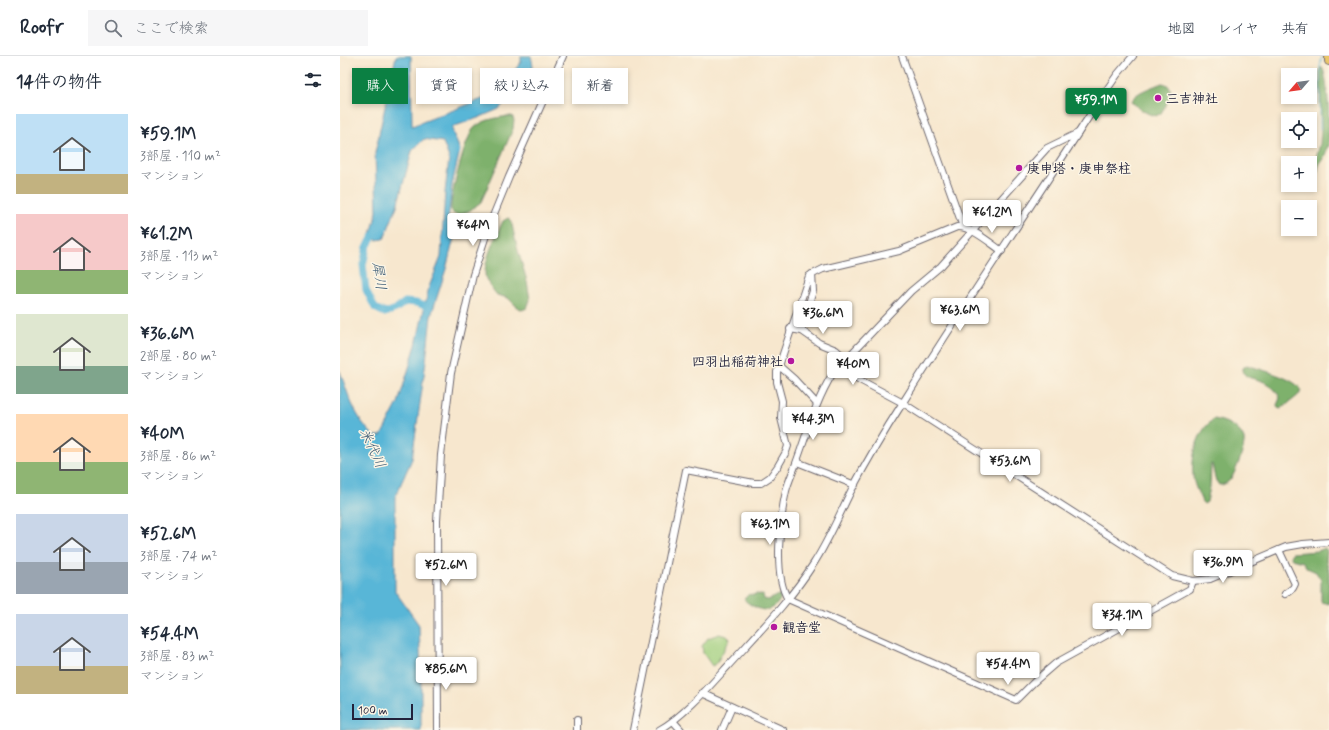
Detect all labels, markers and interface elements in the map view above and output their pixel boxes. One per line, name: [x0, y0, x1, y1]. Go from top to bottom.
search box: [88, 10, 368, 46]
text: Roofr: [20, 15, 64, 40]
icon: search: [102, 17, 124, 39]
text: ここで検索: [134, 19, 209, 39]
text: 地図: [1168, 20, 1196, 38]
text: レイヤ: [1218, 20, 1259, 38]
text: 共有: [1281, 20, 1309, 38]
chip: 購入: [352, 68, 408, 104]
chip: 賃貸: [416, 68, 472, 104]
chip: 絞り込み: [480, 68, 564, 104]
chip: 新着: [572, 68, 628, 104]
north arrow: [1281, 68, 1317, 104]
map controls: [1281, 68, 1317, 236]
icon: filters: [302, 69, 324, 91]
text: 14件の物件: [16, 71, 102, 93]
pin: ¥59.1M: [1063, 88, 1129, 122]
place label: 三吉神社: [1166, 91, 1218, 108]
text: ¥59.1M: [1075, 92, 1117, 109]
marker: 三吉神社: [1153, 93, 1163, 103]
button: locate: [1281, 112, 1317, 148]
text: ¥59.1M: [140, 123, 196, 145]
icon: home: [48, 130, 96, 178]
text: 3部屋 · 110 m²: [140, 148, 221, 165]
button: +: [1281, 156, 1317, 192]
place label: 庚申塔・庚申祭柱: [1027, 161, 1131, 178]
marker: 庚申塔・庚申祭柱: [1014, 163, 1024, 173]
text: マンション: [140, 168, 204, 185]
pin: ¥61.2M: [959, 200, 1025, 234]
button: −: [1281, 200, 1317, 236]
text: ¥61.2M: [972, 204, 1012, 221]
pin: ¥64M: [449, 213, 497, 247]
text: ¥64M: [456, 217, 490, 234]
text: ¥61.2M: [140, 223, 193, 245]
icon: home: [48, 230, 96, 278]
text: 3部屋 · 113 m²: [140, 248, 218, 265]
water label: 犀川: [368, 261, 390, 291]
text: マンション: [140, 268, 204, 285]
pin: ¥63.6M: [927, 298, 993, 332]
pin: ¥36.6M: [790, 301, 856, 335]
text: ¥63.6M: [940, 302, 980, 319]
text: ¥36.6M: [802, 305, 844, 322]
text: ¥36.6M: [140, 323, 194, 345]
icon: home: [48, 330, 96, 378]
text: 2部屋 · 80 m²: [140, 348, 217, 365]
pin: ¥40M: [829, 352, 877, 386]
place label: 四羽出稲荷神社: [692, 354, 783, 371]
marker: 四羽出稲荷神社: [786, 356, 796, 366]
text: ¥40M: [836, 356, 870, 373]
text: マンション: [140, 368, 204, 385]
pin: ¥44.3M: [780, 407, 846, 441]
text: ¥44.3M: [792, 411, 834, 428]
text: ¥40M: [140, 423, 184, 445]
water label: 米代川: [355, 426, 389, 471]
icon: home: [48, 430, 96, 478]
text: 3部屋 · 86 m²: [140, 448, 216, 465]
pin: ¥53.6M: [977, 449, 1043, 483]
text: ¥53.6M: [989, 453, 1031, 470]
text: マンション: [140, 468, 204, 485]
pin: ¥63.1M: [737, 512, 803, 546]
text: ¥63.1M: [750, 516, 790, 533]
text: ¥52.6M: [140, 523, 196, 545]
icon: home: [48, 530, 96, 578]
text: 3部屋 · 74 m²: [140, 548, 217, 565]
pin: ¥36.9M: [1190, 550, 1256, 584]
pin: ¥52.6M: [413, 553, 479, 587]
text: ¥36.9M: [1202, 554, 1244, 571]
text: ¥52.6M: [425, 557, 467, 574]
text: マンション: [140, 568, 204, 585]
pin: ¥34.1M: [1089, 603, 1155, 637]
text: ¥34.1M: [1101, 607, 1143, 624]
place label: 観音堂: [782, 620, 821, 637]
marker: 観音堂: [769, 622, 779, 632]
text: ¥54.4M: [140, 623, 199, 645]
icon: home: [48, 630, 96, 678]
text: 3部屋 · 83 m²: [140, 648, 214, 665]
pin: ¥54.4M: [975, 652, 1041, 686]
text: ¥54.4M: [986, 656, 1030, 673]
pin: ¥85.6M: [413, 657, 479, 691]
text: ¥85.6M: [425, 661, 467, 678]
text: マンション: [140, 668, 204, 685]
scale bar: [352, 702, 413, 721]
text: 100 m: [358, 704, 388, 718]

